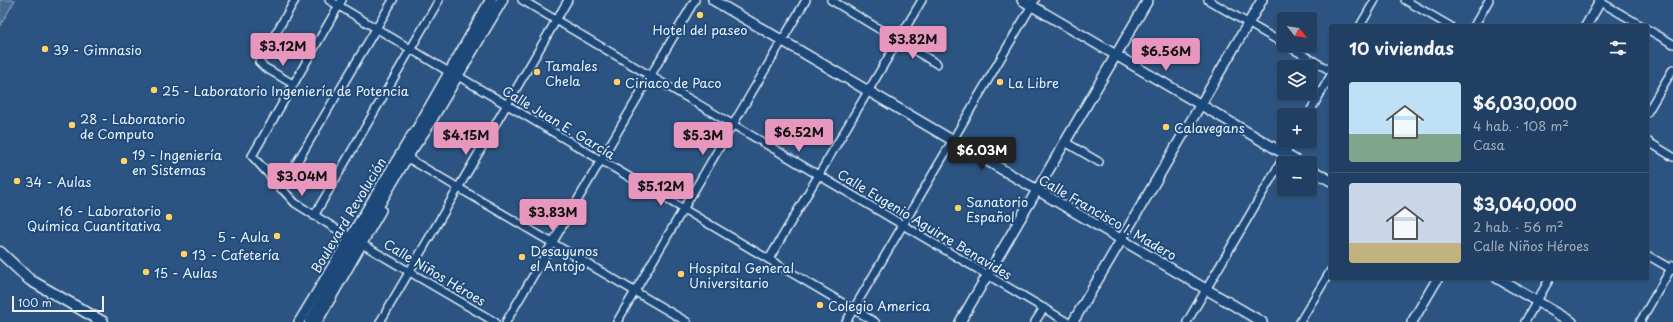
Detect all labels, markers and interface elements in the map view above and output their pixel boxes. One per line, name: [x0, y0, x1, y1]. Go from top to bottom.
marker: Hotel del paseo: [695, 10, 705, 20]
north arrow: [1277, 12, 1317, 52]
map controls: [1277, 12, 1317, 196]
place label: Hotel del paseo: [653, 20, 747, 39]
pin: $3.82M: [880, 26, 946, 60]
text: $3.82M: [889, 29, 937, 48]
pin: $3.12M: [250, 33, 316, 67]
text: 10 viviendas: [1349, 35, 1454, 61]
text: $3.12M: [260, 36, 306, 55]
icon: filters: [1607, 37, 1629, 59]
pin: $6.56M: [1133, 38, 1199, 72]
place label: 39 - Gimnasio: [53, 40, 142, 59]
text: $6.56M: [1141, 41, 1191, 60]
marker: 39 - Gimnasio: [40, 44, 50, 54]
place label: Tamales Chela: [545, 56, 598, 90]
button: layers: [1277, 60, 1317, 100]
marker: Tamales Chela: [532, 67, 542, 77]
place label: Ciriaco de Paco: [625, 73, 722, 92]
place label: La Libre: [1008, 73, 1059, 92]
marker: Ciriaco de Paco: [612, 77, 622, 87]
marker: La Libre: [995, 77, 1005, 87]
place label: 25 - Laboratorio Ingeniería de Potencia: [162, 81, 409, 100]
street label: Calle Juan E. García: [499, 81, 620, 164]
marker: 25 - Laboratorio Ingeniería de Potencia: [149, 85, 159, 95]
text: $6,030,000: [1473, 90, 1577, 116]
icon: home: [1381, 98, 1429, 146]
button: +: [1277, 108, 1317, 148]
place label: 28 - Laboratorio de Computo: [80, 109, 185, 143]
text: 4 hab. · 108 m²: [1473, 116, 1569, 135]
place label: Calavegans: [1174, 118, 1245, 137]
pin: $6.52M: [766, 119, 832, 153]
marker: 28 - Laboratorio de Computo: [67, 120, 77, 130]
pin: $4.15M: [433, 122, 499, 156]
pin: $5.3M: [675, 122, 731, 156]
text: $6.52M: [774, 122, 824, 141]
marker: Calavegans: [1161, 122, 1171, 132]
text: $4.15M: [443, 125, 489, 144]
text: $5.3M: [683, 125, 723, 144]
text: Casa: [1473, 135, 1505, 154]
pin: $6.03M: [949, 137, 1015, 171]
text: $6.03M: [957, 140, 1007, 159]
place label: 19 - Ingeniería en Sistemas: [132, 145, 223, 179]
street label: Boulevard Revolución: [306, 154, 390, 276]
marker: 19 - Ingeniería en Sistemas: [119, 156, 129, 166]
button: −: [1277, 156, 1317, 196]
pin: $3.04M: [269, 163, 335, 197]
street label: Calle Eugenio Aguirre Benavides: [834, 164, 1016, 284]
text: $3.04M: [277, 166, 328, 185]
street label: Calle Francisco I. Madero: [1036, 170, 1180, 264]
place label: 34 - Aulas: [25, 172, 92, 191]
pin: $5.12M: [628, 173, 694, 207]
marker: 34 - Aulas: [12, 176, 22, 186]
text: $5.12M: [637, 176, 685, 195]
text: $3,040,000: [1473, 191, 1577, 217]
place label: Sanatorio Español: [966, 192, 1028, 226]
pin: $3.83M: [520, 199, 586, 233]
icon: home: [1381, 199, 1429, 247]
place label: 16 - Laboratorio Química Cuantitativa: [27, 201, 162, 235]
text: $3.83M: [529, 202, 577, 221]
marker: Sanatorio Español: [953, 203, 963, 213]
marker: 16 - Laboratorio Química Cuantitativa: [164, 212, 174, 222]
text: 2 hab. · 56 m²: [1473, 217, 1564, 236]
place label: 5 - Aula: [218, 227, 270, 246]
marker: 5 - Aula: [272, 231, 282, 241]
street label: Calle Niños Héroes: [380, 234, 490, 310]
text: Calle Niños Héroes: [1473, 236, 1589, 255]
place label: Desayunos el Antojo: [530, 241, 598, 275]
place label: 13 - Cafetería: [192, 245, 280, 264]
marker: 13 - Cafetería: [179, 249, 189, 259]
marker: Desayunos el Antojo: [517, 252, 527, 262]
place label: Hospital General Universitario: [689, 258, 794, 292]
place label: 15 - Aulas: [154, 263, 217, 282]
marker: 15 - Aulas: [141, 267, 151, 277]
marker: Hospital General Universitario: [676, 269, 686, 279]
scale bar: [12, 294, 104, 313]
text: 100 m: [18, 294, 52, 311]
place label: Colegio America: [828, 296, 931, 315]
marker: Colegio America: [815, 300, 825, 310]

